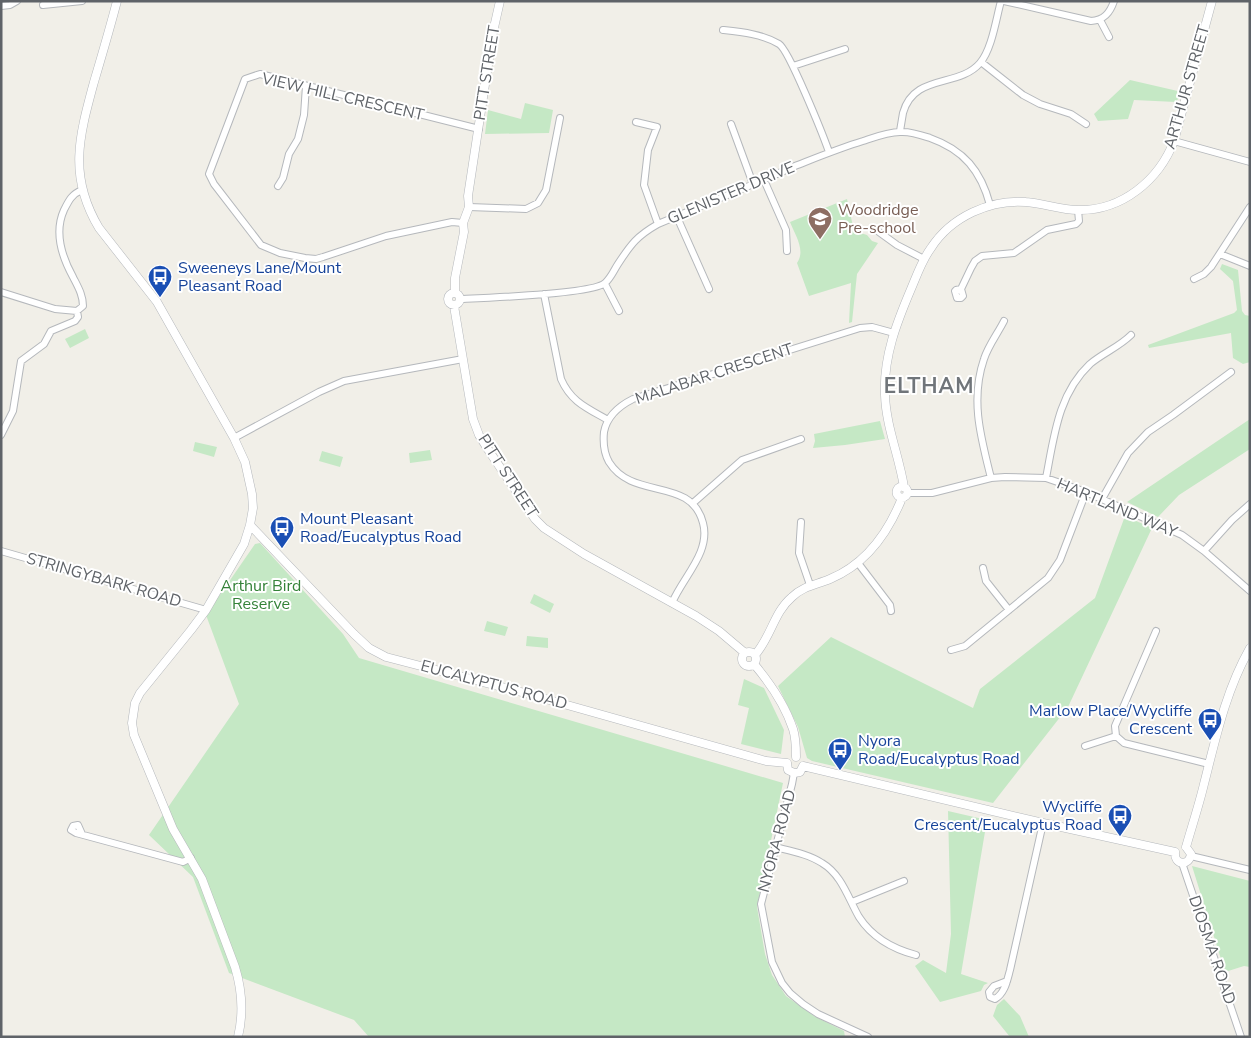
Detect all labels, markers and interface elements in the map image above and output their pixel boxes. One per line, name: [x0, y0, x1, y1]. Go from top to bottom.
street label: ARTHUR STREET: [1159, 22, 1215, 152]
street label: PITT STREET: [469, 24, 505, 122]
street label: VIEW HILL CRESCENT: [259, 67, 427, 126]
street label: GLENISTER DRIVE: [664, 156, 798, 230]
place label: Woodridge Pre-school: [838, 199, 918, 239]
school or university icon: Woodridge Pre-school: [807, 206, 833, 240]
place label: Sweeneys Lane/Mount Pleasant Road: [178, 257, 341, 297]
bus stop icon: Sweeneys Lane/Mount Pleasant Road: [147, 264, 173, 298]
street label: MALABAR CRESCENT: [632, 338, 796, 410]
district label: ELTHAM: [884, 372, 974, 400]
street label: PITT STREET: [473, 430, 544, 522]
street label: HARTLAND WAY: [1054, 473, 1181, 543]
place label: Mount Pleasant Road/Eucalyptus Road: [300, 508, 462, 548]
bus stop icon: Mount Pleasant Road/Eucalyptus Road: [269, 515, 295, 549]
street label: STRINGYBARK ROAD: [24, 547, 184, 613]
park label: Arthur Bird Reserve: [221, 575, 301, 615]
street label: EUCALYPTUS ROAD: [418, 655, 570, 715]
place label: Marlow Place/Wycliffe Crescent: [1029, 700, 1192, 740]
bus stop icon: Marlow Place/Wycliffe Crescent: [1197, 707, 1223, 741]
place label: Nyora Road/Eucalyptus Road: [858, 730, 1020, 770]
bus stop icon: Nyora Road/Eucalyptus Road: [827, 737, 853, 771]
street label: NYORA ROAD: [753, 787, 801, 895]
place label: Wycliffe Crescent/Eucalyptus Road: [914, 796, 1102, 836]
bus stop icon: Wycliffe Crescent/Eucalyptus Road: [1107, 803, 1133, 837]
street label: DIOSMA ROAD: [1183, 893, 1241, 1007]

